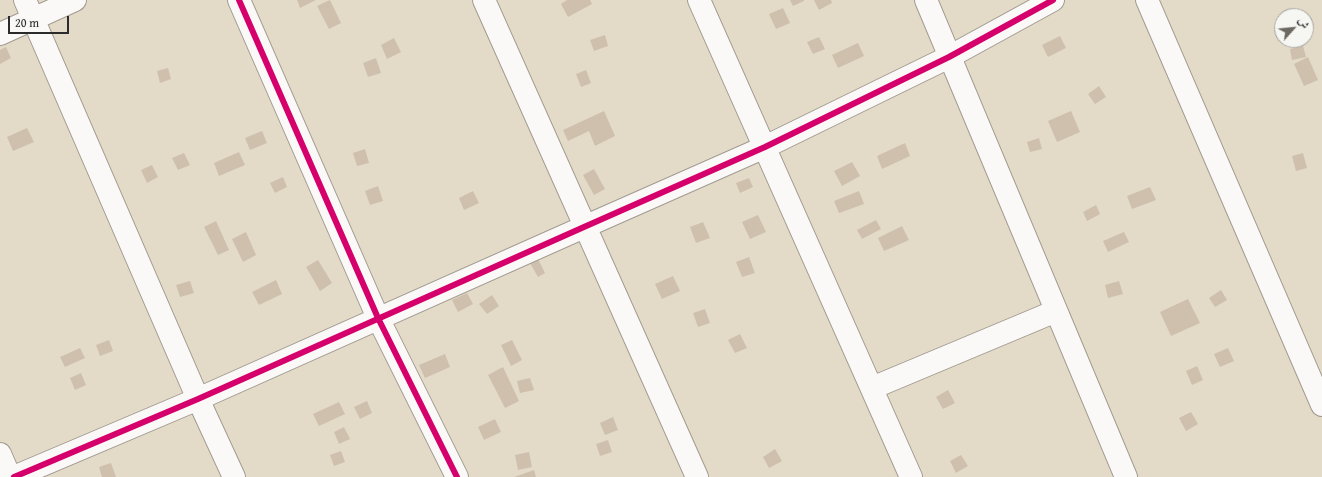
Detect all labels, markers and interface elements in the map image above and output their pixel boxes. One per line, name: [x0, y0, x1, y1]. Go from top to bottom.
scale bar: [10, 8, 71, 34]
north arrow: [1274, 8, 1314, 48]
text: 20 m: [15, 14, 39, 31]
text: ش: [1294, 15, 1313, 31]

